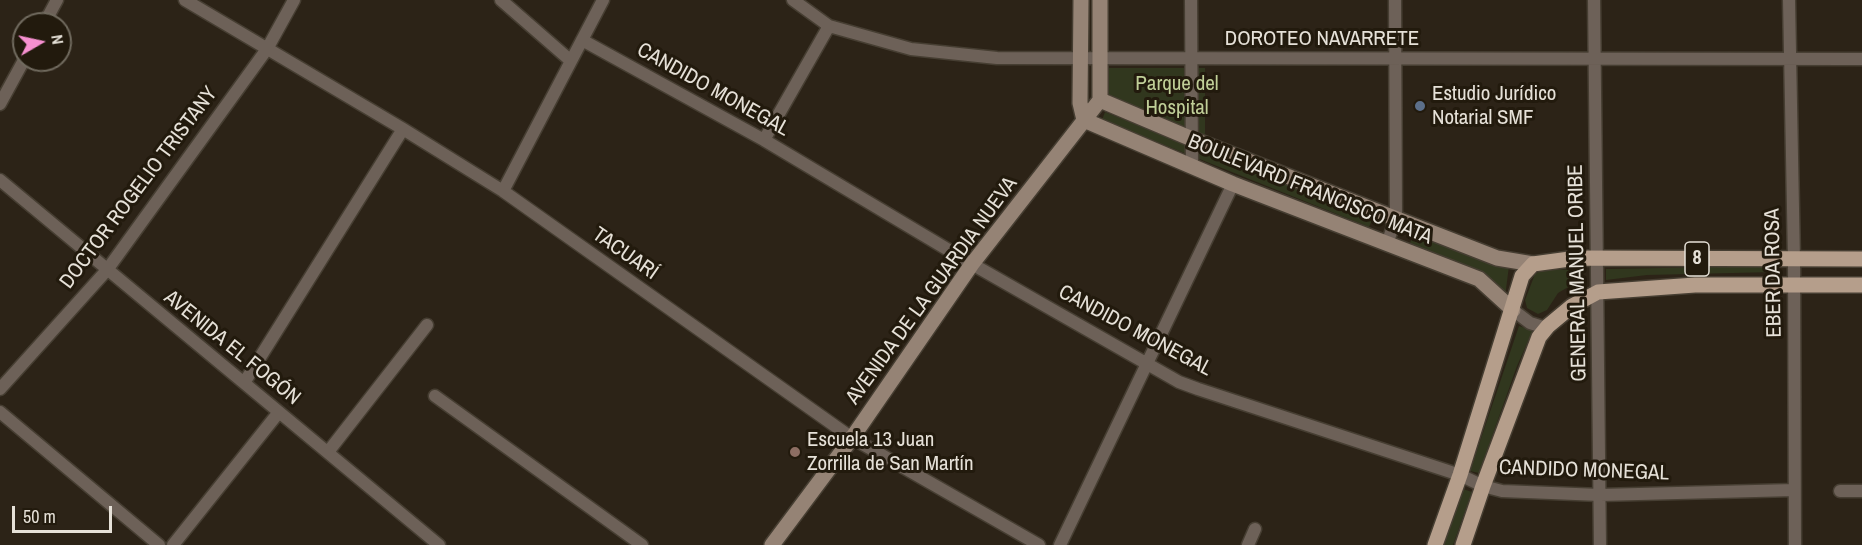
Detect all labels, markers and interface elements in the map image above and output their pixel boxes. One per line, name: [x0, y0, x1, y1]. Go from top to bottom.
north arrow: [12, 12, 72, 72]
street label: DOROTEO NAVARRETE: [1225, 26, 1419, 52]
text: N: [46, 33, 69, 46]
street label: CANDIDO MONEGAL: [632, 38, 794, 142]
park label: Parque del Hospital: [1135, 71, 1219, 121]
place label: Estudio Jurídico Notarial SMF: [1432, 81, 1556, 131]
street label: DOCTOR ROGELIO TRISTANY: [55, 82, 223, 294]
marker: Estudio Jurídico Notarial SMF: [1413, 99, 1427, 113]
street label: BOULEVARD FRANCISCO MATA: [1184, 129, 1436, 251]
street label: GENERAL MANUEL ORIBE: [1564, 164, 1592, 382]
street label: AVENIDA DE LA GUARDIA NUEVA: [841, 172, 1023, 410]
street label: EBER DA ROSA: [1760, 208, 1788, 338]
street label: TACUARÍ: [587, 222, 663, 286]
road number: 8: [1685, 242, 1709, 276]
street label: CANDIDO MONEGAL: [1054, 280, 1216, 382]
street label: AVENIDA EL FOGÓN: [159, 285, 305, 411]
place label: Escuela 13 Juan Zorrilla de San Martín: [807, 427, 974, 477]
marker: Escuela 13 Juan Zorrilla de San Martín: [788, 445, 802, 459]
street label: CANDIDO MONEGAL: [1498, 455, 1670, 487]
scale bar: [15, 494, 116, 532]
text: 50 m: [23, 504, 56, 529]

